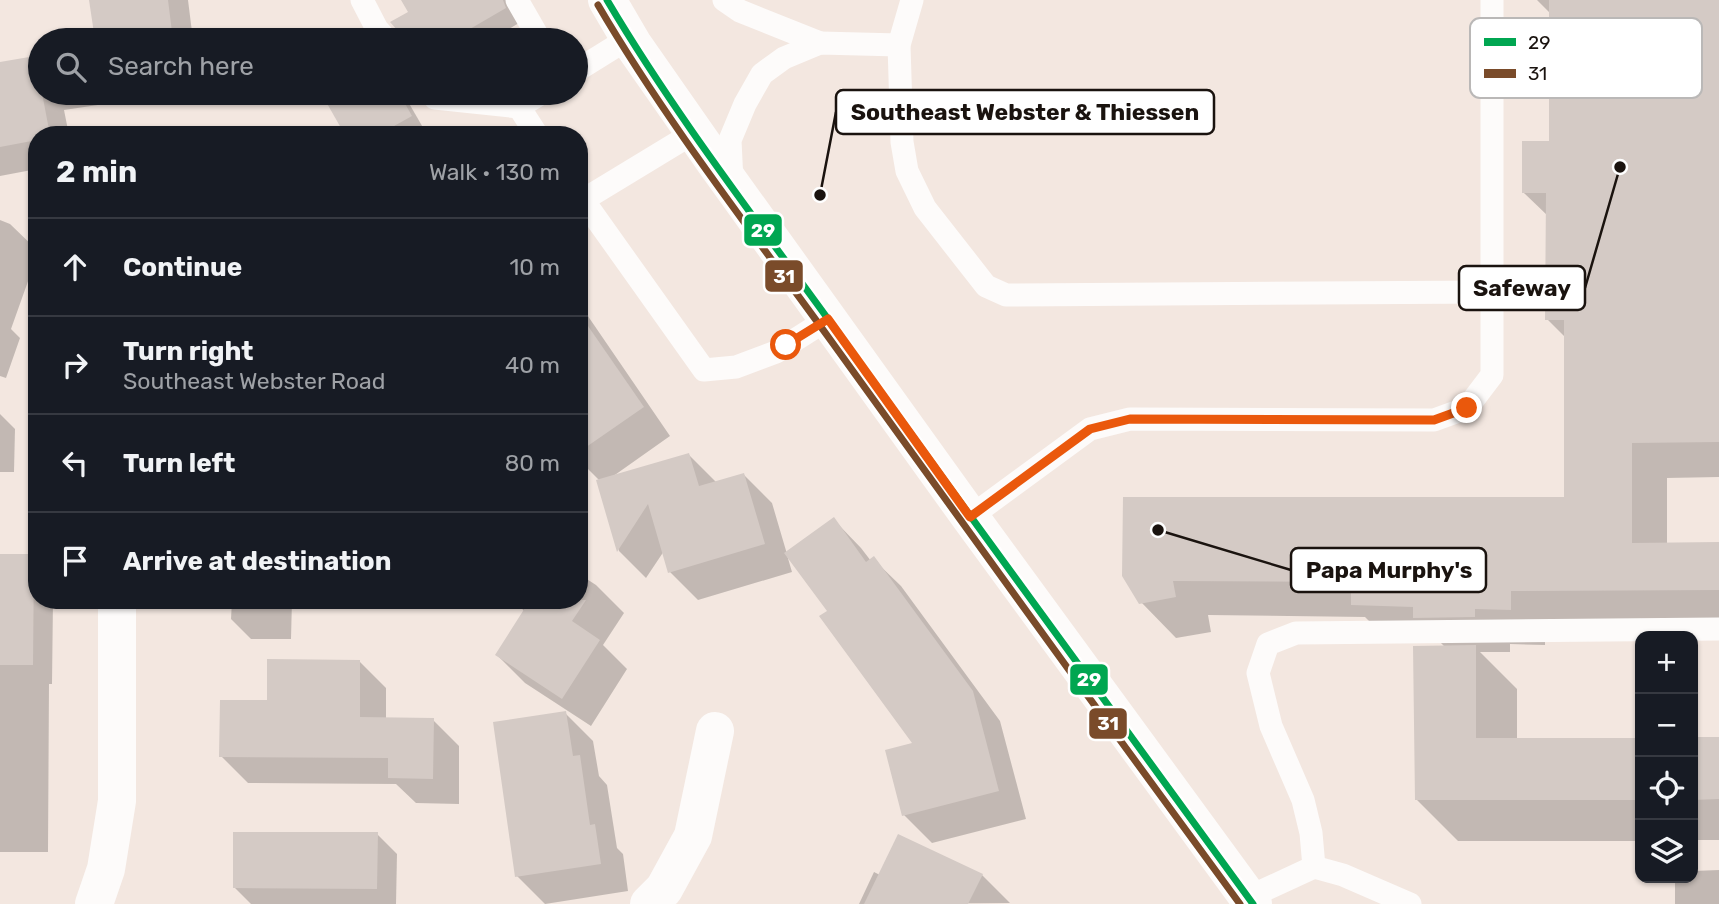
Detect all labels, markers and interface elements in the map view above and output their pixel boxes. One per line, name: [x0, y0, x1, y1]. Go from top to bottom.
legend: [1470, 18, 1702, 98]
search box: [28, 28, 588, 105]
text: 29: [1528, 31, 1550, 54]
icon: search: [52, 48, 90, 86]
text: Search here: [108, 51, 254, 82]
text: 31: [1528, 62, 1547, 85]
callout: Southeast Webster & Thiessen: [836, 90, 1214, 134]
text: Southeast Webster & Thiessen: [851, 98, 1199, 126]
text: 2 min: [56, 154, 137, 190]
text: Walk · 130 m: [429, 158, 560, 186]
line badge: 29: [743, 213, 783, 247]
text: 29: [751, 219, 775, 242]
icon: ahead: [56, 248, 94, 286]
text: Continue: [123, 252, 242, 283]
text: 10 m: [509, 253, 560, 281]
line badge: 31: [764, 259, 804, 293]
text: 31: [773, 265, 795, 288]
callout: Safeway: [1459, 266, 1585, 310]
text: Safeway: [1473, 274, 1571, 302]
route start: [770, 329, 801, 360]
text: Turn right: [123, 336, 253, 367]
icon: right: [56, 346, 94, 384]
text: 40 m: [505, 351, 560, 379]
text: Southeast Webster Road: [123, 367, 385, 395]
route end: [1451, 392, 1482, 423]
icon: left: [56, 444, 94, 482]
text: Turn left: [123, 448, 235, 479]
text: 80 m: [505, 449, 560, 477]
icon: arrive: [56, 542, 94, 580]
text: Arrive at destination: [123, 546, 391, 577]
callout: Papa Murphy's: [1291, 548, 1486, 592]
text: Papa Murphy's: [1306, 556, 1473, 584]
map controls: [1635, 631, 1698, 883]
button: +: [1635, 631, 1698, 694]
line badge: 29: [1069, 663, 1109, 696]
text: 29: [1077, 668, 1101, 691]
button: −: [1635, 694, 1698, 757]
line badge: 31: [1088, 707, 1128, 740]
text: 31: [1097, 712, 1119, 735]
button: locate: [1635, 757, 1698, 820]
button: layers: [1635, 820, 1698, 883]

